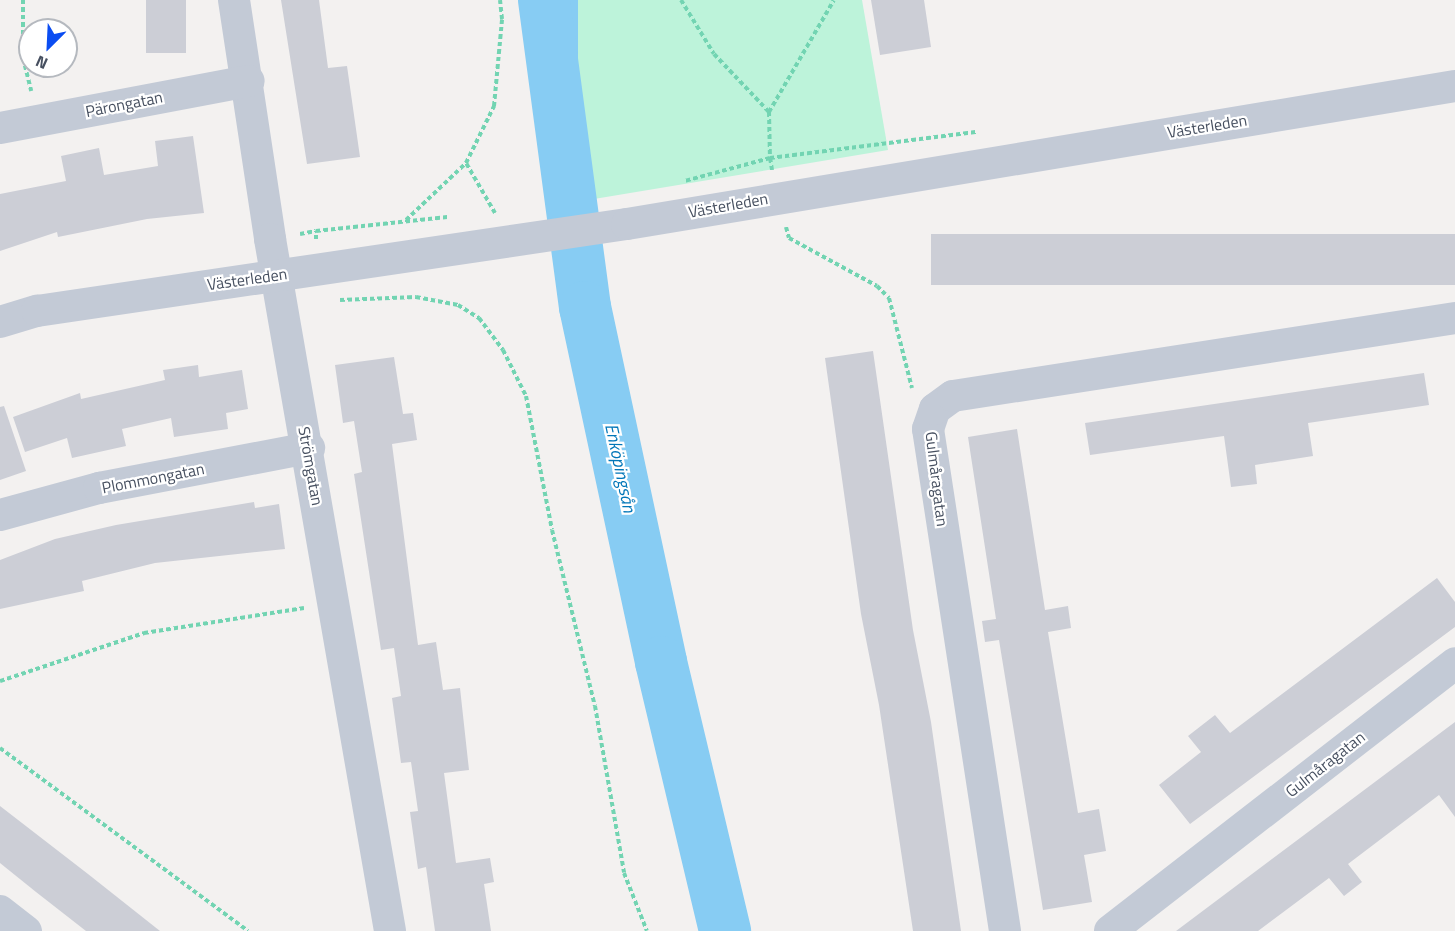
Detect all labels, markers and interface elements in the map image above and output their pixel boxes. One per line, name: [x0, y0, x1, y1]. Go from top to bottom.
north arrow: [18, 18, 78, 78]
text: N: [32, 49, 51, 76]
street label: Pärongatan: [84, 87, 164, 121]
street label: Västerleden: [1166, 110, 1248, 142]
street label: Västerleden: [687, 189, 769, 221]
street label: Västerleden: [206, 264, 288, 294]
water label: Enköpingsån: [600, 422, 640, 514]
street label: Strömgatan: [295, 425, 327, 507]
street label: Gulmåragatan: [922, 430, 952, 528]
street label: Plommongatan: [100, 459, 206, 497]
street label: Gulmåragatan: [1281, 727, 1369, 801]

